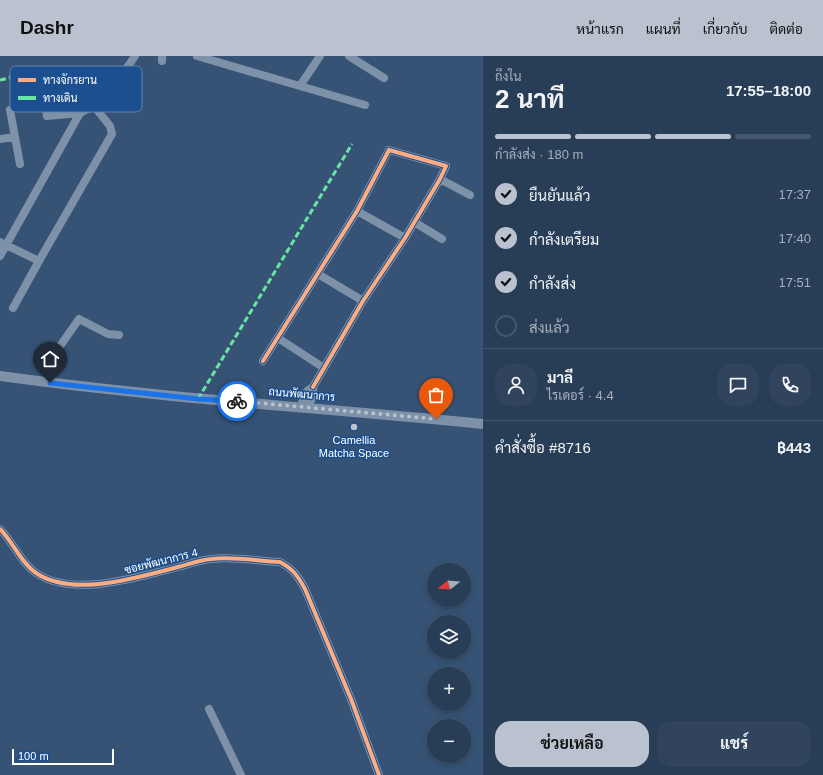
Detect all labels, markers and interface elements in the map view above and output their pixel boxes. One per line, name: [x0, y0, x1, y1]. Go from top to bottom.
text: Dashr: [20, 17, 74, 38]
text: หน้าแรก: [576, 21, 624, 37]
text: แผนที่: [646, 21, 681, 37]
text: เกี่ยวกับ: [703, 21, 747, 37]
text: ติดต่อ: [769, 21, 803, 37]
legend: [10, 66, 142, 112]
text: ถึงใน: [495, 69, 522, 84]
text: ทางจักรยาน: [43, 73, 97, 86]
text: 17:55–18:00: [726, 82, 811, 99]
text: 2 นาที: [495, 84, 564, 114]
text: ทางเดิน: [43, 92, 78, 104]
text: กำลังส่ง · 180 m: [495, 147, 583, 162]
icon: check: [495, 183, 517, 205]
text: ยืนยันแล้ว: [529, 187, 590, 204]
text: 17:37: [778, 187, 811, 202]
icon: check: [495, 227, 517, 249]
text: กำลังเตรียม: [529, 231, 599, 248]
text: 17:40: [778, 231, 811, 246]
icon: check: [495, 271, 517, 293]
text: กำลังส่ง: [529, 275, 576, 292]
text: 17:51: [778, 275, 811, 290]
text: ส่งแล้ว: [529, 319, 570, 336]
pin: [33, 342, 67, 383]
icon: home: [39, 348, 61, 370]
button: person: [495, 364, 537, 406]
button: chat: [717, 364, 759, 406]
button: phone: [769, 364, 811, 406]
text: มาลี: [547, 369, 573, 386]
pin: [419, 378, 453, 419]
courier: [217, 381, 257, 421]
street label: ถนนพัฒนาการ: [268, 384, 336, 403]
icon: bag: [425, 384, 447, 406]
text: ไรเดอร์ · 4.4: [547, 388, 614, 403]
icon: bike: [226, 390, 248, 412]
marker: Camellia Matcha Space: [349, 422, 359, 432]
place label: Camellia Matcha Space: [319, 434, 389, 459]
text: คำสั่งซื้อ #8716: [495, 439, 591, 456]
text: ฿443: [777, 439, 811, 456]
street label: ซอยพัฒนาการ 4: [123, 545, 199, 576]
north arrow: [427, 563, 471, 607]
map controls: [427, 563, 471, 763]
button: layers: [427, 615, 471, 659]
button: +: [427, 667, 471, 711]
button: −: [427, 719, 471, 763]
button: ช่วยเหลือ: [495, 721, 649, 767]
button: แชร์: [657, 721, 811, 767]
scale bar: [12, 747, 114, 766]
text: 100 m: [18, 750, 49, 762]

